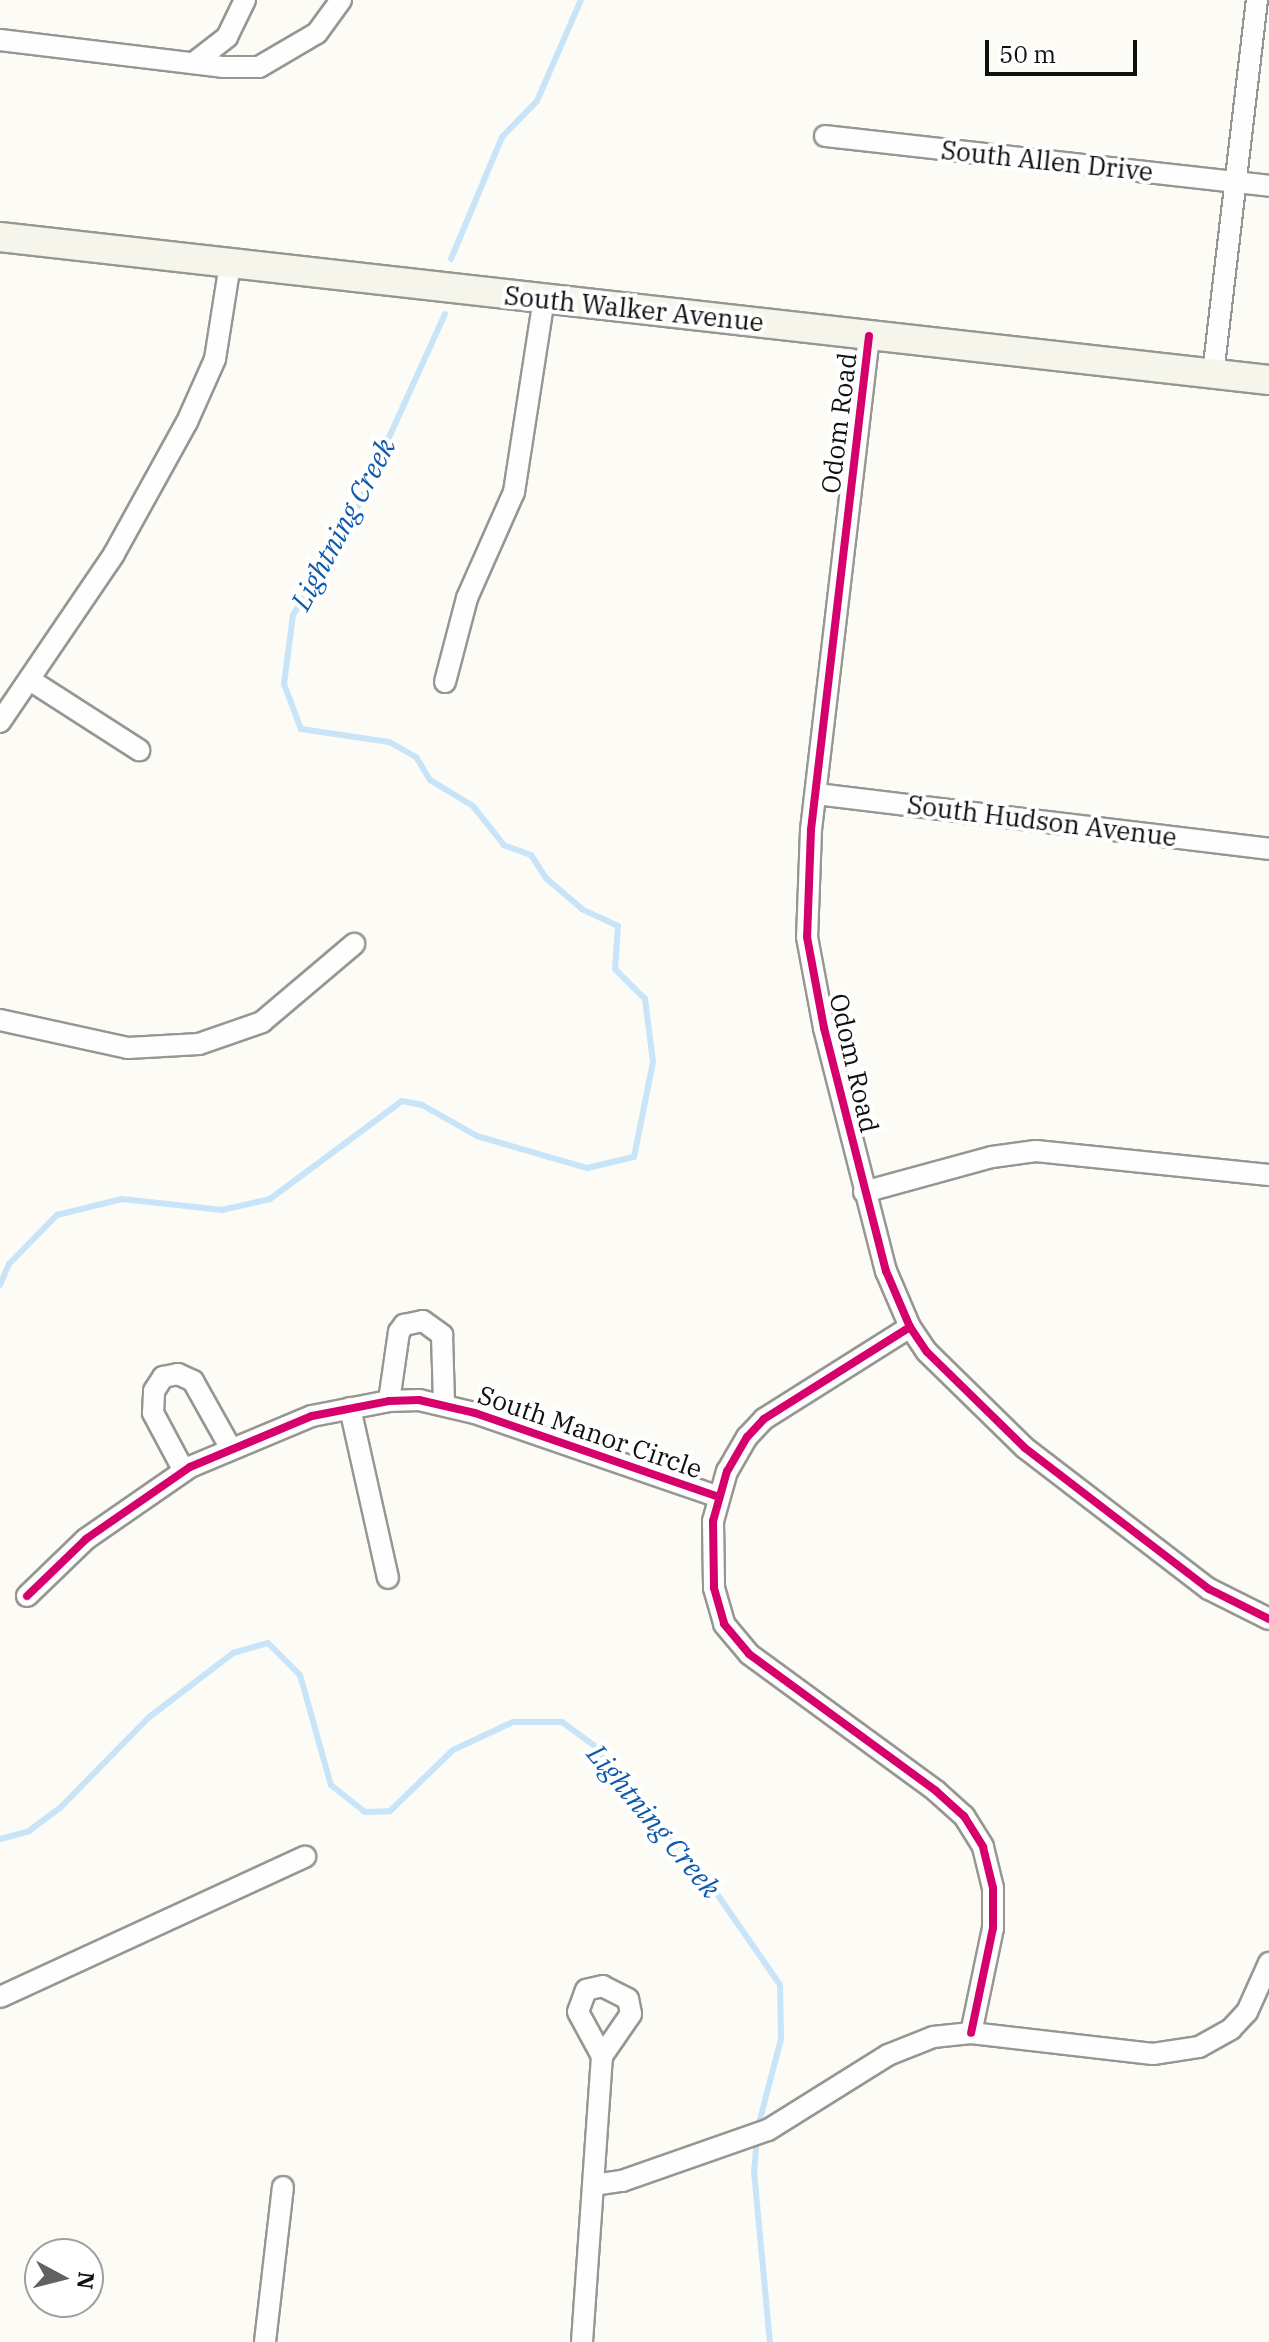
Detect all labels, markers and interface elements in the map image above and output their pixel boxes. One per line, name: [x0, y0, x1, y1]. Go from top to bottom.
scale bar: [989, 24, 1141, 74]
text: 50 m: [999, 38, 1056, 70]
street label: South Allen Drive: [940, 134, 1154, 188]
street label: South Walker Avenue: [503, 280, 765, 338]
street label: Odom Road: [815, 351, 863, 495]
water label: Lightning Creek: [284, 432, 402, 616]
street label: South Hudson Avenue: [905, 789, 1179, 853]
street label: Odom Road: [823, 990, 885, 1136]
street label: South Manor Circle: [474, 1379, 706, 1485]
water label: Lightning Creek: [580, 1738, 728, 1904]
north arrow: [24, 2238, 104, 2318]
text: N: [71, 2270, 102, 2291]

